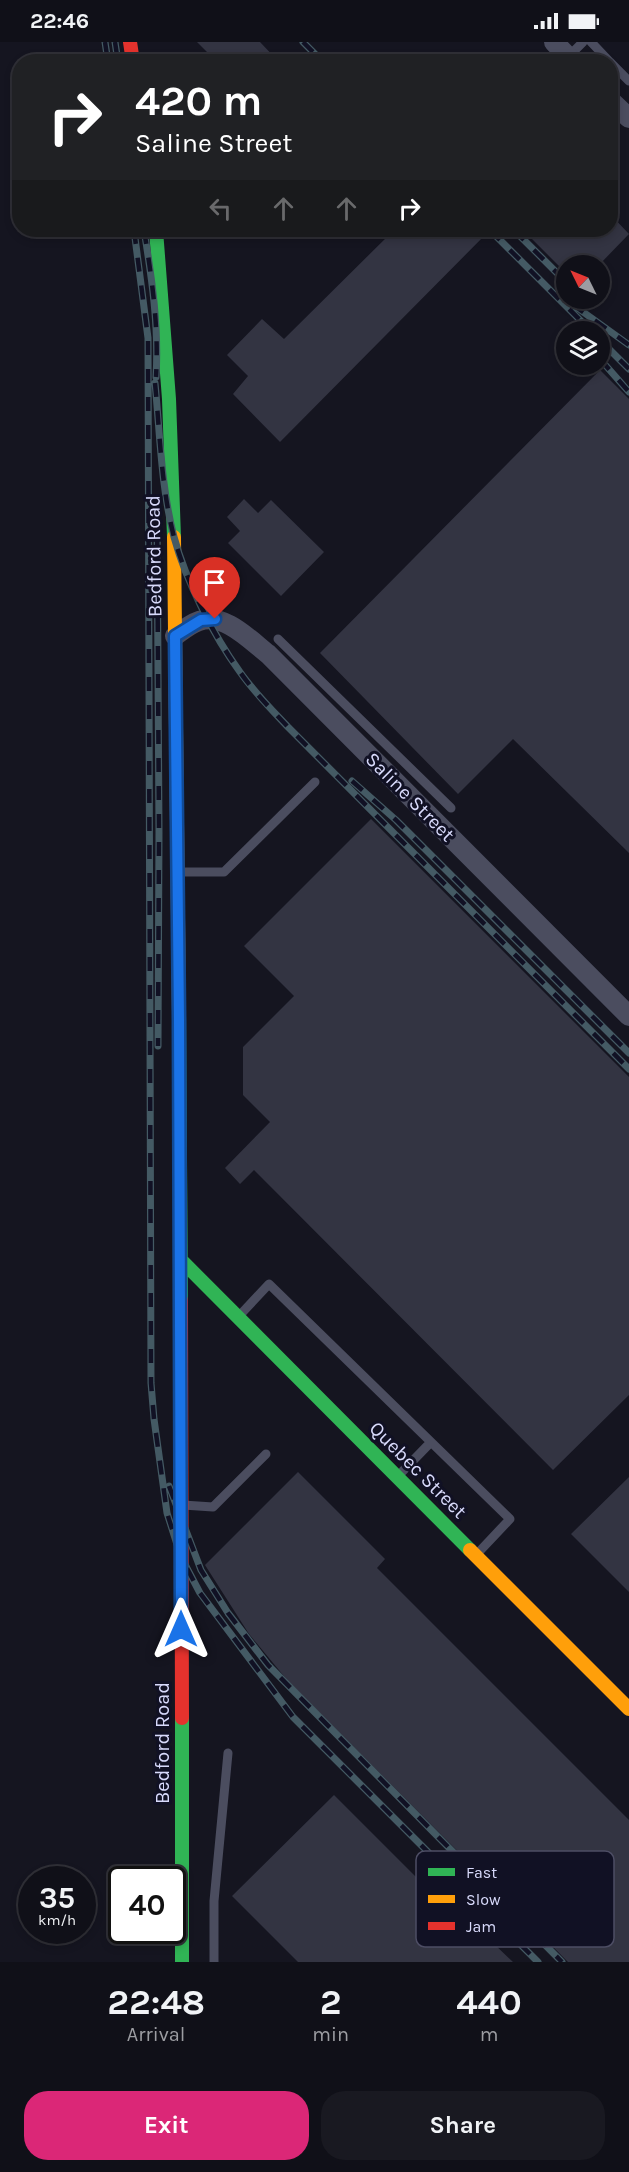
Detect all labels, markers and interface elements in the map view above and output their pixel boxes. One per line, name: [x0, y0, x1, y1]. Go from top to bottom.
text: 22:46: [30, 8, 89, 34]
text: 420 m: [135, 76, 262, 126]
icon: right: [36, 78, 114, 156]
text: Saline Street: [135, 127, 292, 159]
icon: left: [204, 192, 237, 225]
icon: ahead: [267, 192, 300, 225]
icon: ahead: [330, 192, 363, 225]
icon: right: [393, 192, 426, 225]
north arrow: [556, 255, 610, 309]
map controls: [556, 255, 610, 375]
button: layers: [556, 321, 610, 375]
street label: Bedford Road: [141, 495, 167, 617]
pin: [189, 557, 240, 619]
icon: arrive: [198, 566, 231, 599]
street label: Saline Street: [361, 748, 460, 847]
street label: Quebec Street: [365, 1417, 472, 1524]
position arrow: [149, 1597, 213, 1661]
street label: Bedford Road: [151, 1682, 174, 1804]
legend: [416, 1851, 614, 1947]
text: Fast: [466, 1863, 497, 1882]
speed limit sign: 40: [108, 1866, 186, 1944]
text: 35: [39, 1880, 75, 1916]
text: Slow: [466, 1890, 501, 1909]
text: km/h: [38, 1911, 76, 1929]
text: Jam: [466, 1917, 496, 1936]
text: 22:48: [107, 1981, 205, 2023]
text: 2: [320, 1981, 342, 2023]
text: 440: [456, 1981, 522, 2023]
text: Arrival: [127, 2023, 185, 2046]
text: min: [312, 2023, 349, 2046]
text: m: [480, 2023, 498, 2046]
button: Exit: [24, 2091, 309, 2160]
button: Share: [321, 2091, 605, 2160]

